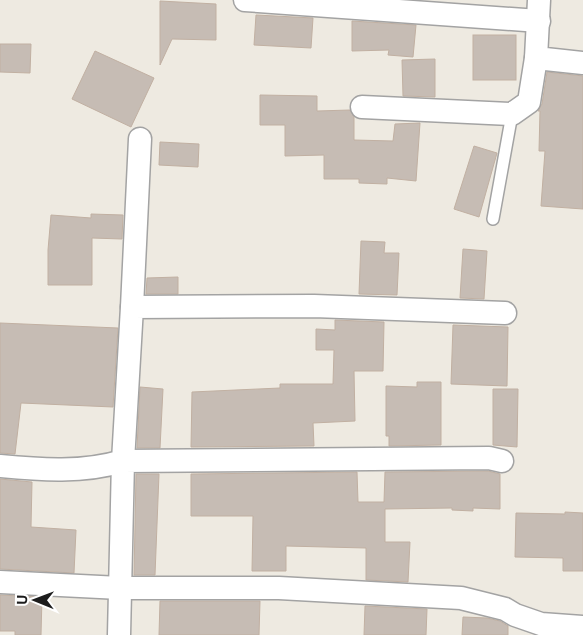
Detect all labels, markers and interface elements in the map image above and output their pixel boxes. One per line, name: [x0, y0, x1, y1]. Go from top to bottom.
north arrow: [10, 575, 60, 625]
text: U: [14, 595, 30, 605]

